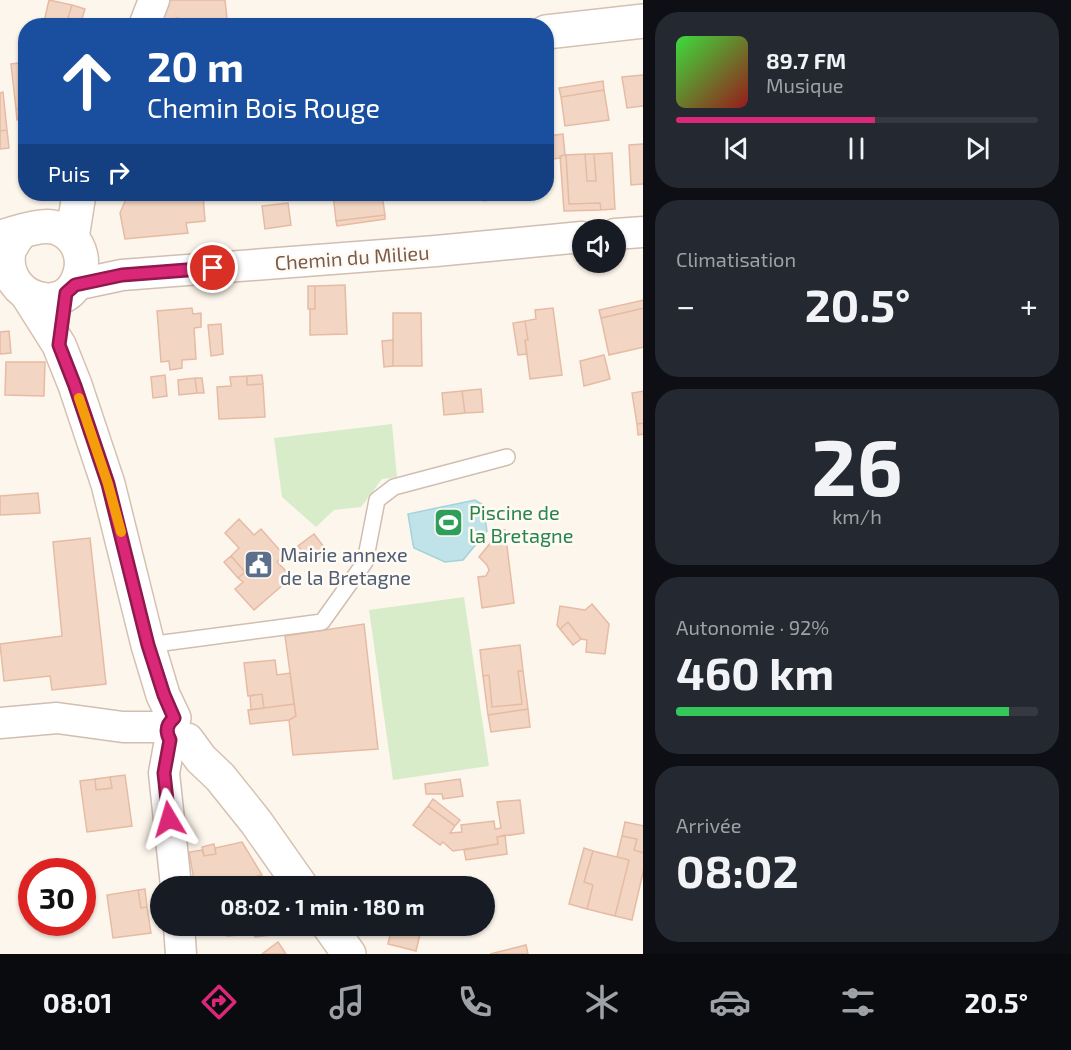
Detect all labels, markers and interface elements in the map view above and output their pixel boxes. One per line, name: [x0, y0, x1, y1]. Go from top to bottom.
text: 20 m: [147, 40, 244, 90]
icon: ahead: [48, 42, 126, 120]
text: 89.7 FM: [766, 47, 846, 73]
text: Musique: [766, 73, 844, 97]
text: Chemin Bois Rouge: [147, 91, 380, 123]
icon: previous: [720, 132, 753, 165]
icon: pause: [840, 132, 873, 165]
icon: next: [961, 132, 994, 165]
icon: right: [102, 156, 135, 189]
text: Puis: [48, 160, 90, 186]
map controls: [572, 219, 626, 273]
button: sound: [572, 219, 626, 273]
street label: Chemin du Milieu: [274, 240, 430, 274]
pin: [187, 242, 238, 293]
text: Climatisation: [676, 247, 796, 271]
icon: arrive: [196, 251, 229, 284]
text: 20.5°: [805, 277, 910, 331]
text: −: [676, 285, 695, 325]
text: +: [1020, 285, 1038, 325]
text: 26: [811, 418, 903, 512]
place label: Piscine de la Bretagne: [469, 500, 573, 547]
text: km/h: [832, 504, 882, 528]
sports icon: Piscine de la Bretagne: [432, 507, 464, 539]
place label: Mairie annexe de la Bretagne: [280, 542, 411, 589]
public building icon: Mairie annexe de la Bretagne: [243, 549, 275, 581]
text: Autonomie · 92%: [676, 615, 829, 639]
text: 460 km: [676, 645, 834, 699]
position arrow: [137, 787, 201, 851]
text: Arrivée: [676, 813, 741, 837]
text: 08:02: [676, 843, 799, 897]
speed limit sign: 30: [18, 858, 96, 936]
text: 08:02 · 1 min · 180 m: [220, 893, 425, 919]
icon: directions: [198, 981, 240, 1023]
icon: music: [326, 981, 368, 1023]
icon: phone: [454, 981, 496, 1023]
icon: climate: [581, 981, 623, 1023]
icon: car: [709, 981, 751, 1023]
icon: filters: [837, 981, 879, 1023]
text: 08:01: [43, 986, 112, 1018]
text: 20.5°: [965, 986, 1028, 1018]

